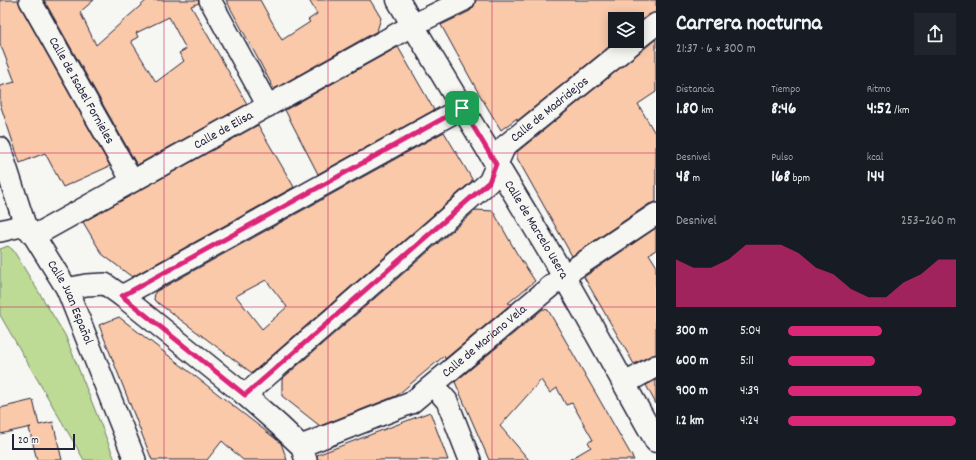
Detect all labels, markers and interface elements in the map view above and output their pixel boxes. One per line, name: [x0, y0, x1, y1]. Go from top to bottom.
text: Carrera nocturna: [676, 9, 822, 40]
map controls: [608, 12, 644, 48]
button: layers: [608, 12, 644, 48]
button: share: [914, 13, 956, 55]
street label: Calle de Isabel Fornieles: [43, 34, 119, 148]
text: 21:37 · 6 × 300 m: [676, 40, 756, 59]
street label: Calle de Madridejos: [507, 72, 593, 147]
text: Distancia: [676, 82, 714, 98]
text: Tiempo: [771, 82, 800, 98]
text: Ritmo: [867, 82, 891, 98]
pin: [445, 91, 479, 125]
icon: arrive: [451, 97, 473, 119]
text: 1.80: [676, 98, 699, 122]
text: 8:46: [771, 98, 796, 122]
text: 4:52: [867, 98, 892, 122]
text: km: [699, 103, 713, 119]
text: /km: [892, 103, 910, 119]
street label: Calle de Elisa: [190, 106, 258, 155]
text: Desnivel: [676, 150, 710, 166]
text: Pulso: [771, 150, 793, 166]
text: kcal: [867, 150, 883, 166]
text: 48: [676, 166, 690, 190]
text: 168: [771, 166, 790, 190]
text: 144: [867, 166, 885, 190]
text: m: [690, 171, 700, 187]
text: bpm: [790, 171, 810, 187]
street label: Calle de Marcelo Usera: [499, 177, 573, 283]
text: Desnivel: [676, 212, 717, 231]
text: 253–260 m: [901, 212, 956, 231]
street label: Calle Juan Español: [42, 257, 98, 347]
street label: Calle de Mariano Vela: [438, 300, 532, 383]
text: 300 m: [676, 322, 708, 341]
text: 5:04: [740, 322, 761, 341]
text: 600 m: [676, 352, 708, 371]
text: 5:11: [740, 352, 754, 371]
text: 900 m: [676, 382, 708, 401]
text: 4:39: [740, 382, 759, 401]
text: 1.2 km: [676, 412, 704, 431]
text: 4:24: [740, 412, 759, 431]
scale bar: [12, 432, 75, 451]
text: 20 m: [18, 433, 39, 449]

